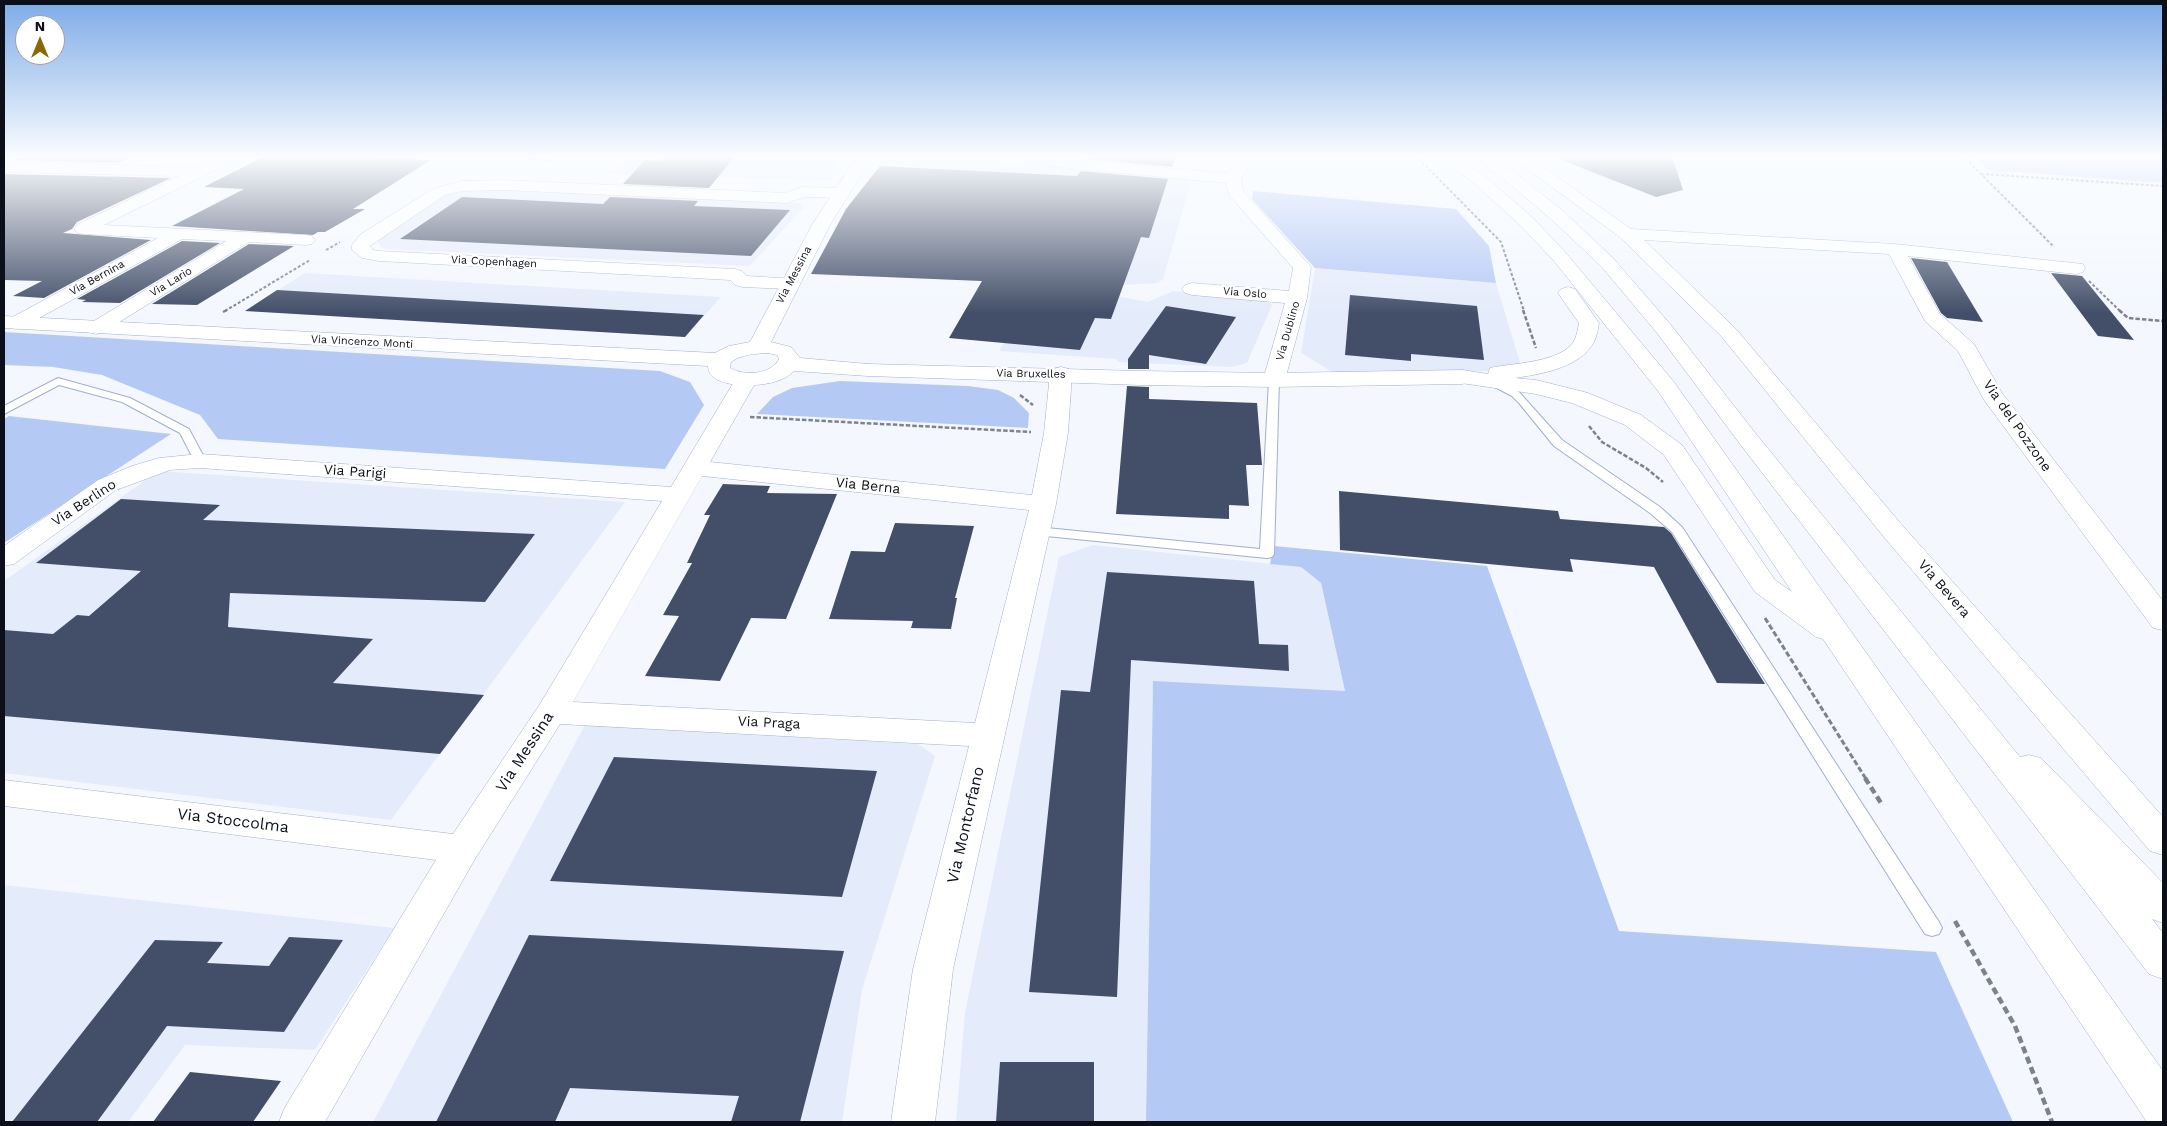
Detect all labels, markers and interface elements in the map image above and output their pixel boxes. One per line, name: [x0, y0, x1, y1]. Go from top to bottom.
north arrow: [15, 15, 65, 65]
text: N: [35, 18, 45, 34]
street label: Via Messina: [773, 244, 815, 306]
street label: Via Copenhagen: [451, 253, 537, 271]
street label: Via Bernina: [67, 257, 127, 299]
street label: Via Lario: [148, 264, 194, 300]
street label: Via Oslo: [1222, 285, 1268, 301]
street label: Via Dublino: [1273, 300, 1303, 362]
street label: Via Vincenzo Monti: [310, 333, 414, 351]
street label: Via Bruxelles: [996, 367, 1066, 381]
street label: Via del Pozzone: [1979, 377, 2055, 475]
street label: Via Parigi: [323, 461, 387, 483]
street label: Via Berna: [835, 474, 901, 498]
street label: Via Berlino: [49, 476, 119, 530]
street label: Via Bevera: [1914, 557, 1974, 621]
street label: Via Messina: [492, 708, 558, 796]
street label: Via Praga: [737, 713, 801, 733]
street label: Via Montorfano: [943, 765, 989, 885]
street label: Via Stoccolma: [176, 805, 290, 837]

